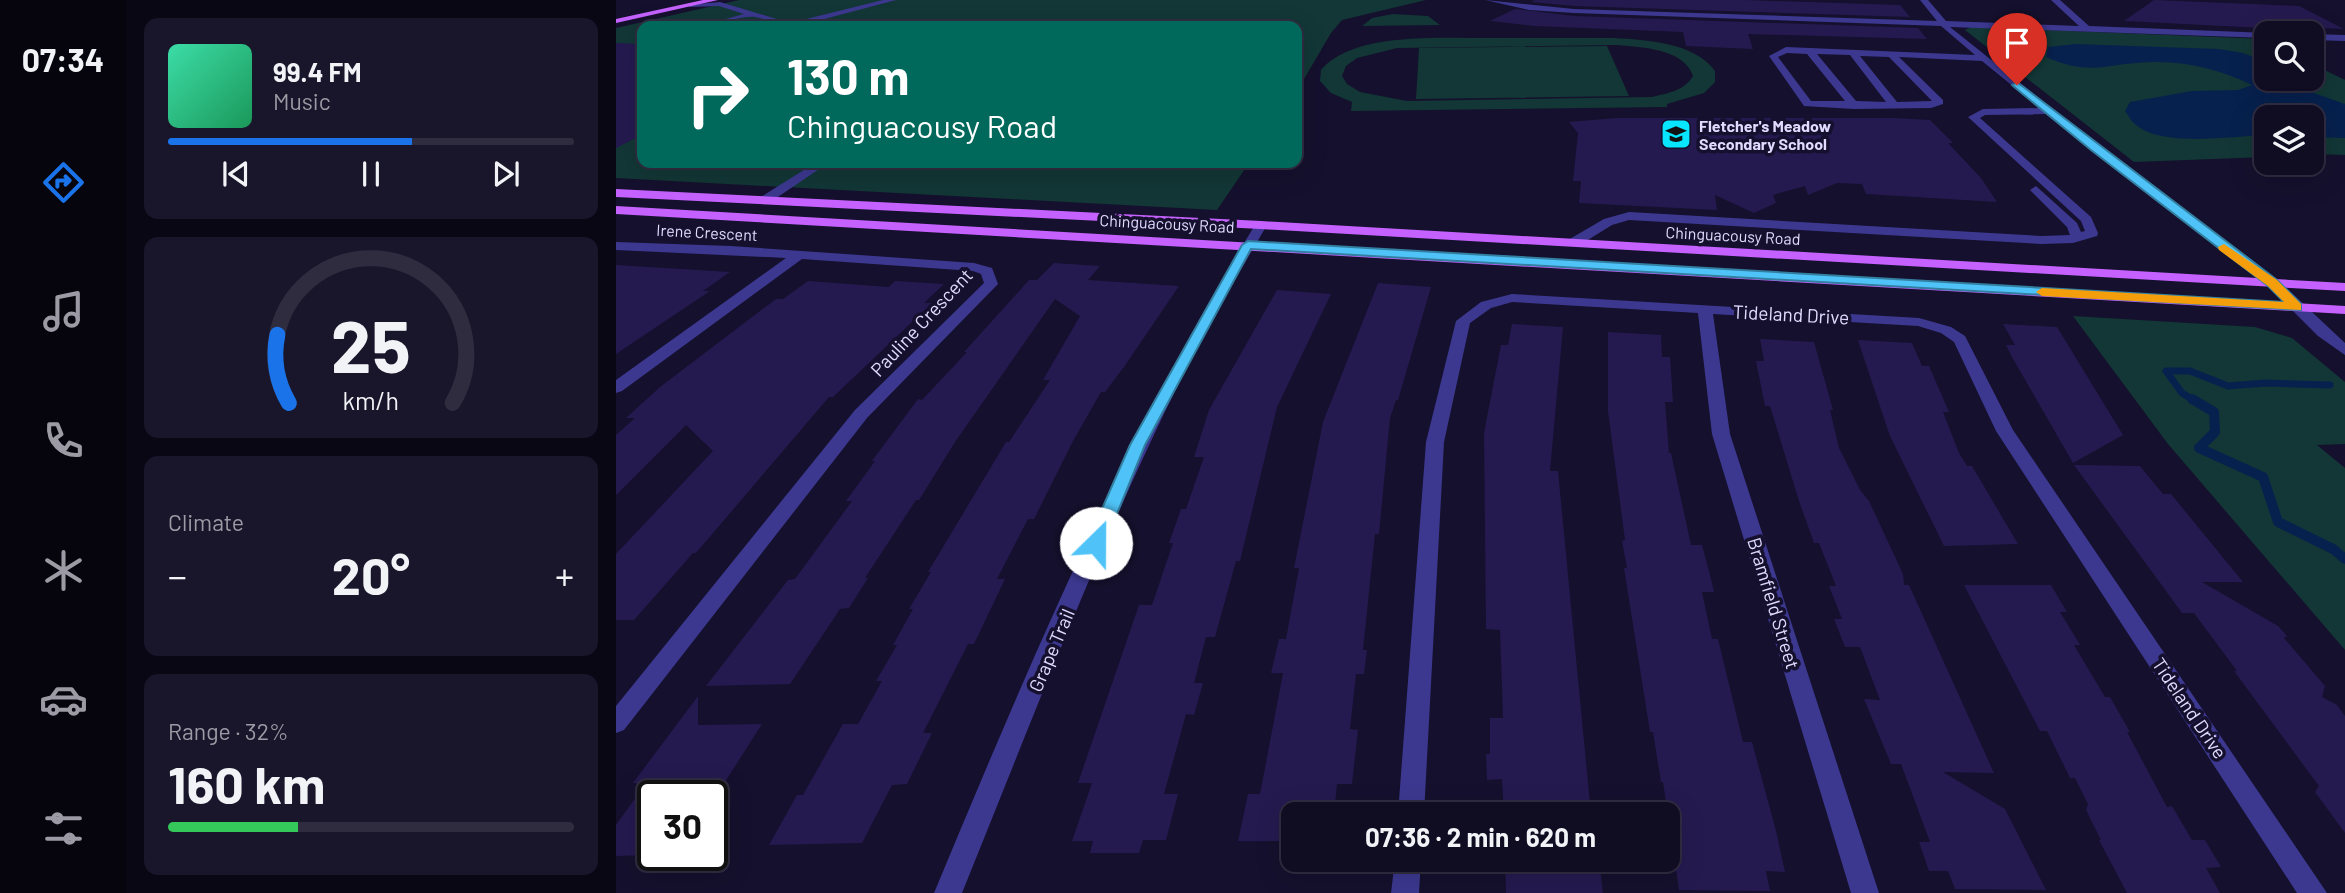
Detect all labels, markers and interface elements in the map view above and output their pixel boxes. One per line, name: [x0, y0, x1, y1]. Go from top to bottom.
pin: [1987, 13, 2047, 85]
map controls: [2254, 21, 2324, 175]
button: search: [2254, 21, 2324, 91]
icon: arrive: [1998, 24, 2036, 62]
text: 07:34: [22, 40, 104, 78]
text: 130 m: [787, 46, 909, 105]
icon: right: [672, 49, 763, 140]
text: 99.4 FM: [273, 56, 362, 87]
text: Music: [273, 87, 331, 115]
button: layers: [2254, 105, 2324, 175]
text: Chinguacousy Road: [787, 106, 1057, 144]
place label: Fletcher's Meadow Secondary School: [1699, 116, 1831, 153]
school or university icon: Fletcher's Meadow Secondary School: [1659, 117, 1693, 151]
icon: previous: [217, 155, 255, 193]
icon: pause: [352, 155, 390, 193]
icon: next: [487, 155, 525, 193]
icon: directions: [39, 158, 88, 207]
street label: Chinguacousy Road: [1099, 210, 1235, 236]
street label: Irene Crescent: [656, 220, 758, 244]
street label: Chinguacousy Road: [1665, 222, 1801, 248]
street label: Pauline Crescent: [865, 263, 977, 381]
icon: music: [39, 287, 88, 336]
street label: Tideland Drive: [1732, 299, 1850, 329]
text: 25: [331, 301, 411, 389]
text: km/h: [343, 385, 399, 415]
icon: phone: [39, 416, 88, 465]
position arrow: [1059, 506, 1133, 580]
text: Climate: [168, 508, 244, 536]
street label: Bramfield Street: [1743, 534, 1805, 672]
text: 20°: [332, 543, 410, 605]
icon: climate: [39, 546, 88, 595]
text: −: [168, 552, 187, 598]
text: +: [555, 552, 574, 598]
street label: Grape Trail: [1023, 605, 1079, 695]
street label: Tideland Drive: [2148, 653, 2232, 763]
icon: car: [39, 675, 88, 724]
text: Range · 32%: [168, 717, 289, 745]
text: 160 km: [168, 752, 326, 814]
speed limit sign: 30: [637, 780, 728, 871]
icon: filters: [39, 804, 88, 853]
text: 07:36 · 2 min · 620 m: [1365, 821, 1596, 852]

